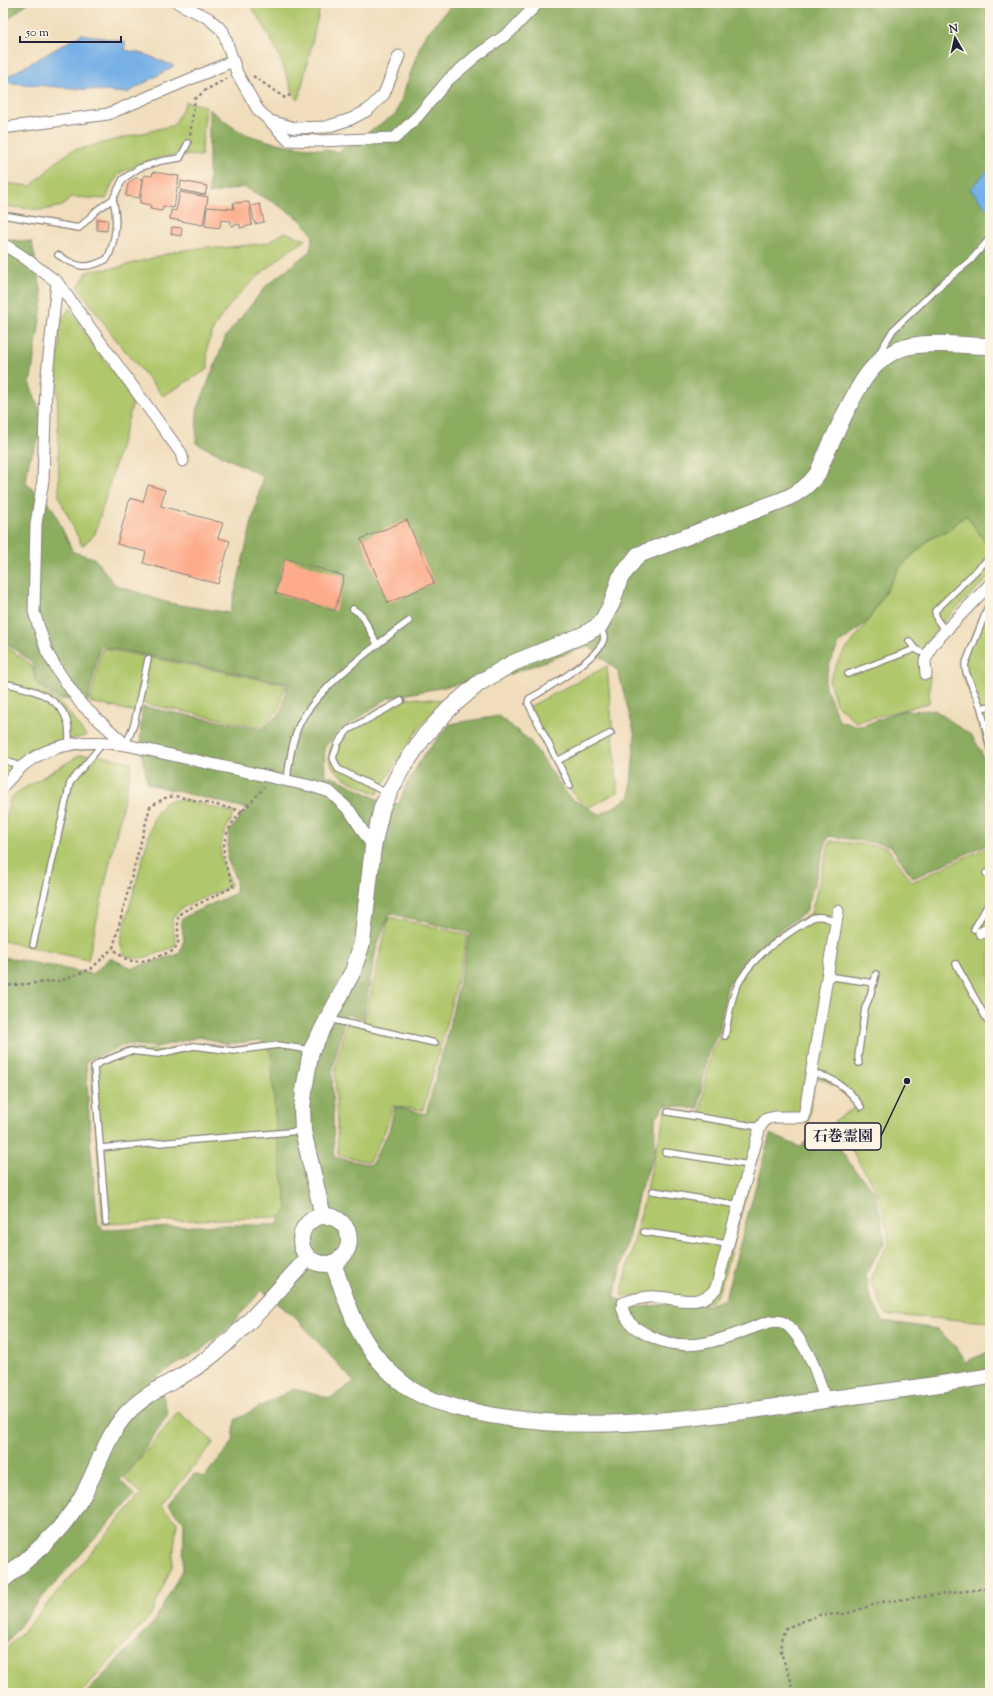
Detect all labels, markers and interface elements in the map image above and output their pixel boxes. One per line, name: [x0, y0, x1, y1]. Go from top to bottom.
scale bar: [20, 18, 121, 44]
north arrow: [935, 18, 975, 58]
text: N: [947, 20, 959, 38]
text: 50 m: [25, 24, 49, 42]
callout: 石巻霊園: [805, 1123, 881, 1150]
text: 石巻霊園: [813, 1127, 873, 1148]

